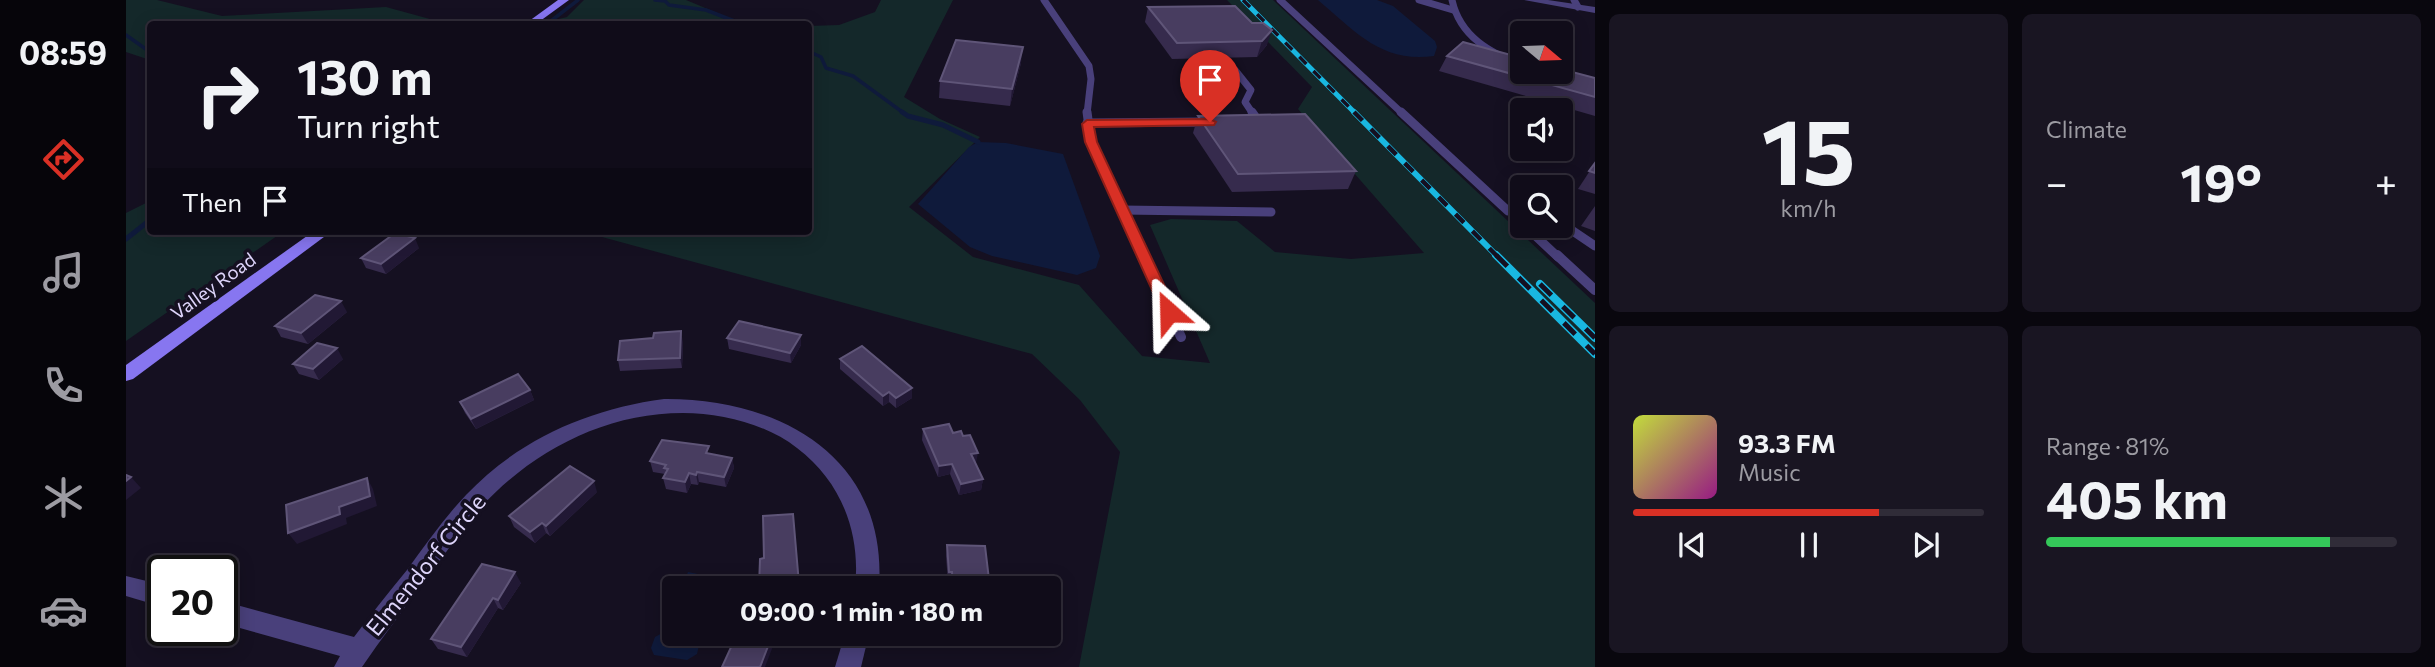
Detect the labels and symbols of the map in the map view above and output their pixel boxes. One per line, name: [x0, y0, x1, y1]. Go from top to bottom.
north arrow: [1510, 21, 1573, 84]
pin: [1180, 50, 1240, 122]
street label: Valley Road: [166, 247, 260, 324]
position arrow: [1132, 275, 1206, 349]
street label: Elmendorf Circle: [359, 488, 491, 641]
speed limit sign: 20: [147, 555, 238, 646]

